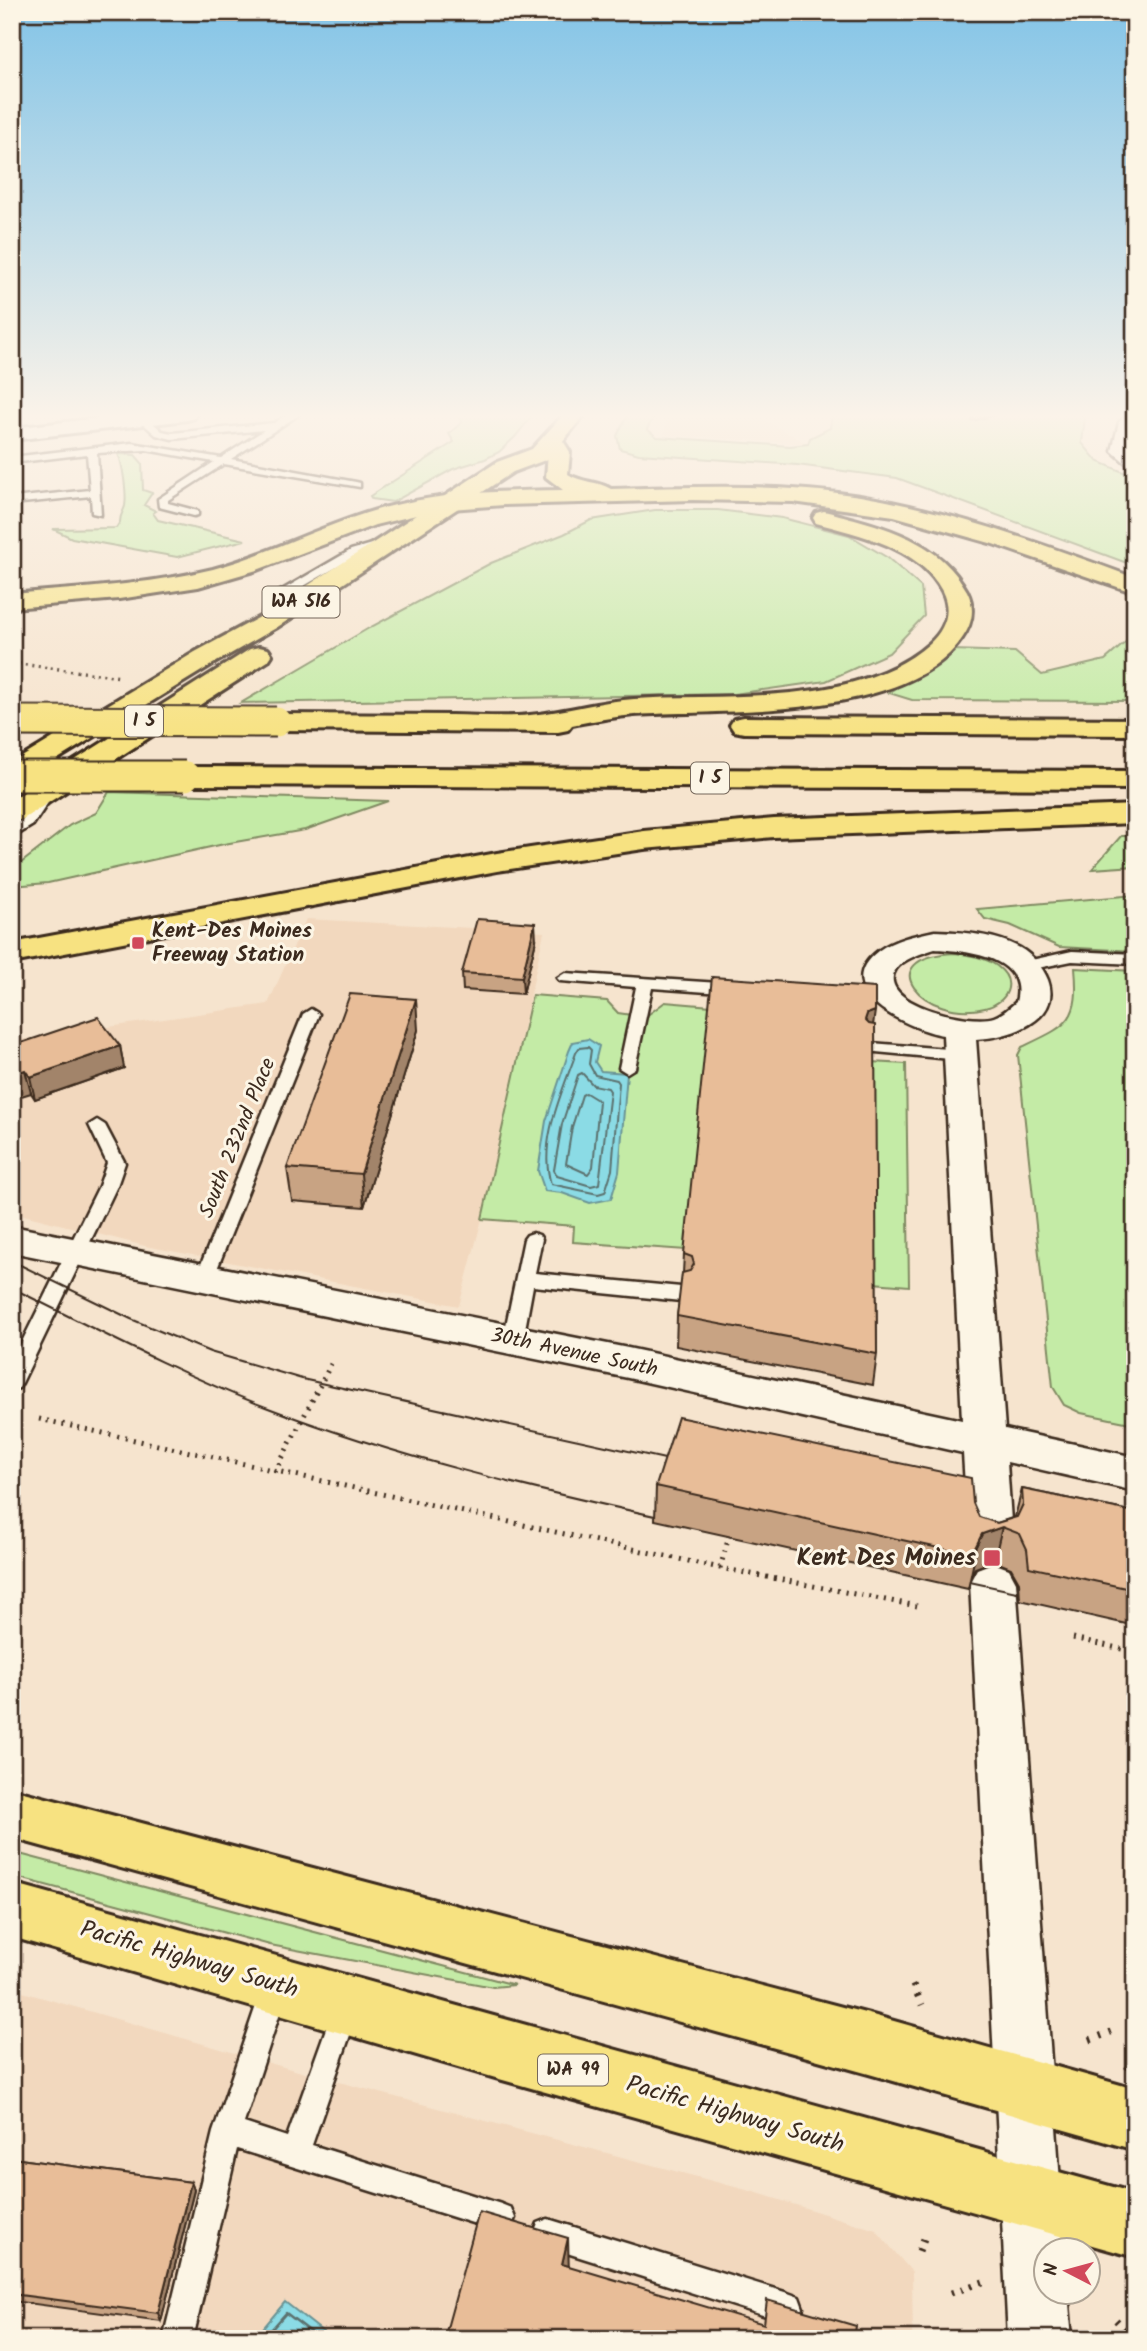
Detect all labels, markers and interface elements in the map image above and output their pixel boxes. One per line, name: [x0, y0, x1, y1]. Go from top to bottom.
road number: WA 516: [262, 586, 340, 618]
road number: I 5: [125, 706, 163, 736]
road number: I 5: [691, 762, 729, 793]
place label: Kent-Des Moines Freeway Station: [152, 915, 312, 972]
marker: Kent-Des Moines Freeway Station: [130, 935, 146, 951]
street label: South 232nd Place: [191, 1052, 285, 1223]
street label: 30th Avenue South: [487, 1319, 661, 1387]
place label: Kent Des Moines: [797, 1539, 976, 1578]
marker: Kent Des Moines: [982, 1548, 1002, 1568]
street label: Pacific Highway South: [75, 1910, 303, 2010]
road number: WA 99: [538, 2054, 608, 2086]
street label: Pacific Highway South: [621, 2065, 849, 2165]
north arrow: [1032, 2236, 1102, 2306]
text: N: [1037, 2262, 1068, 2277]

